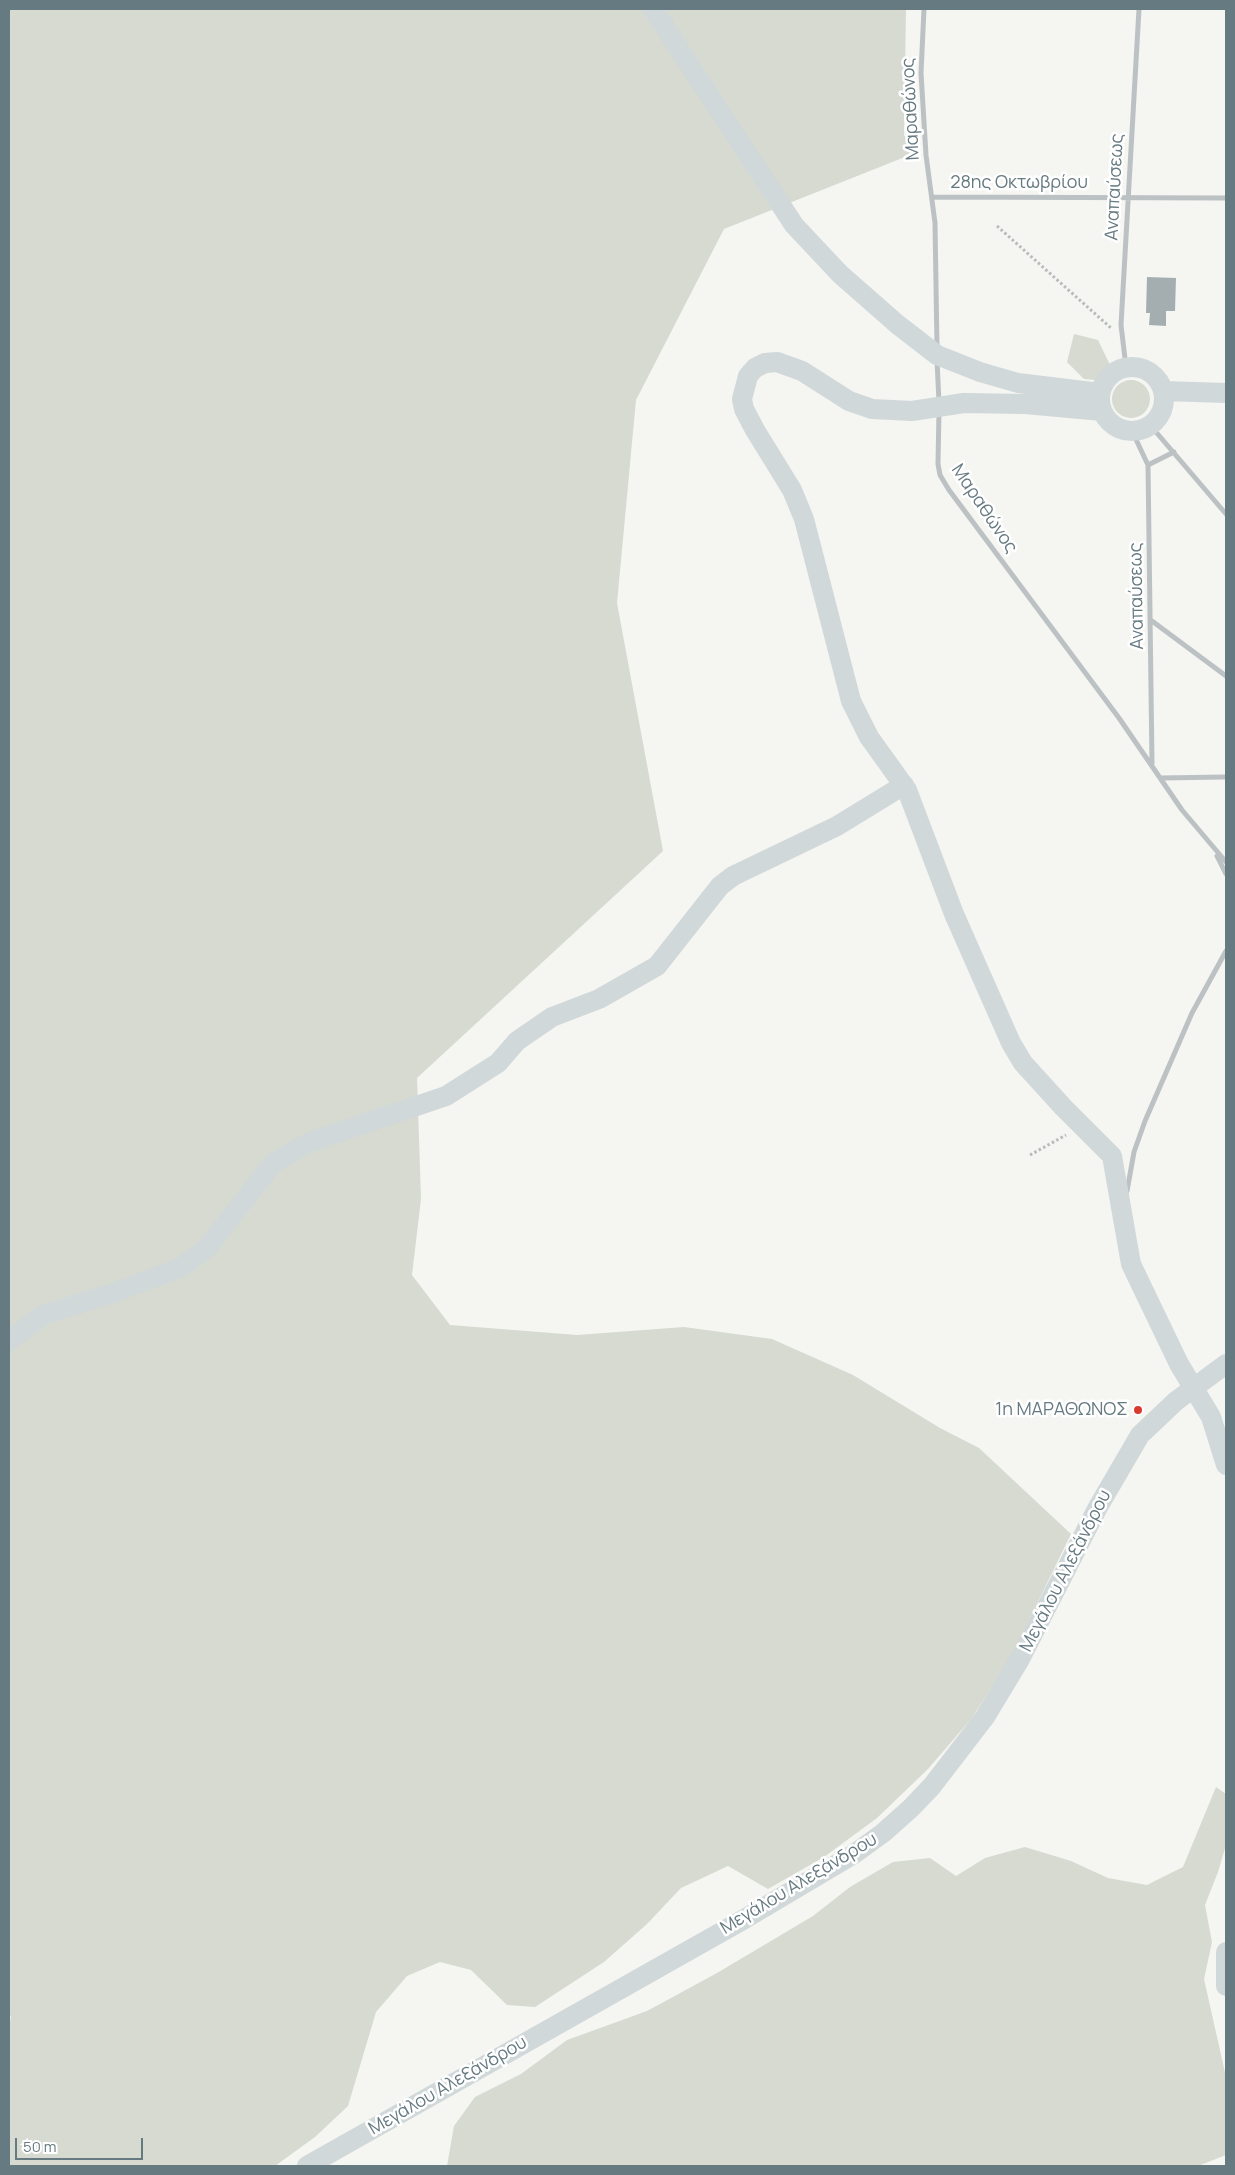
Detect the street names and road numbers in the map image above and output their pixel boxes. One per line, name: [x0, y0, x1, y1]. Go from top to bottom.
street label: Μαραθώνος: [898, 57, 924, 161]
street label: Αναπαύσεως: [1101, 133, 1129, 241]
street label: 28ης Οκτωβρίου: [950, 172, 1088, 194]
street label: Μαραθώνος: [946, 460, 1022, 558]
street label: Αναπαύσεως: [1125, 542, 1149, 650]
street label: Μεγάλου Αλεξάνδρου: [1016, 1486, 1116, 1656]
street label: Μεγάλου Αλεξάνδρου: [717, 1829, 881, 1939]
street label: Μεγάλου Αλεξάνδρου: [365, 2032, 531, 2140]

